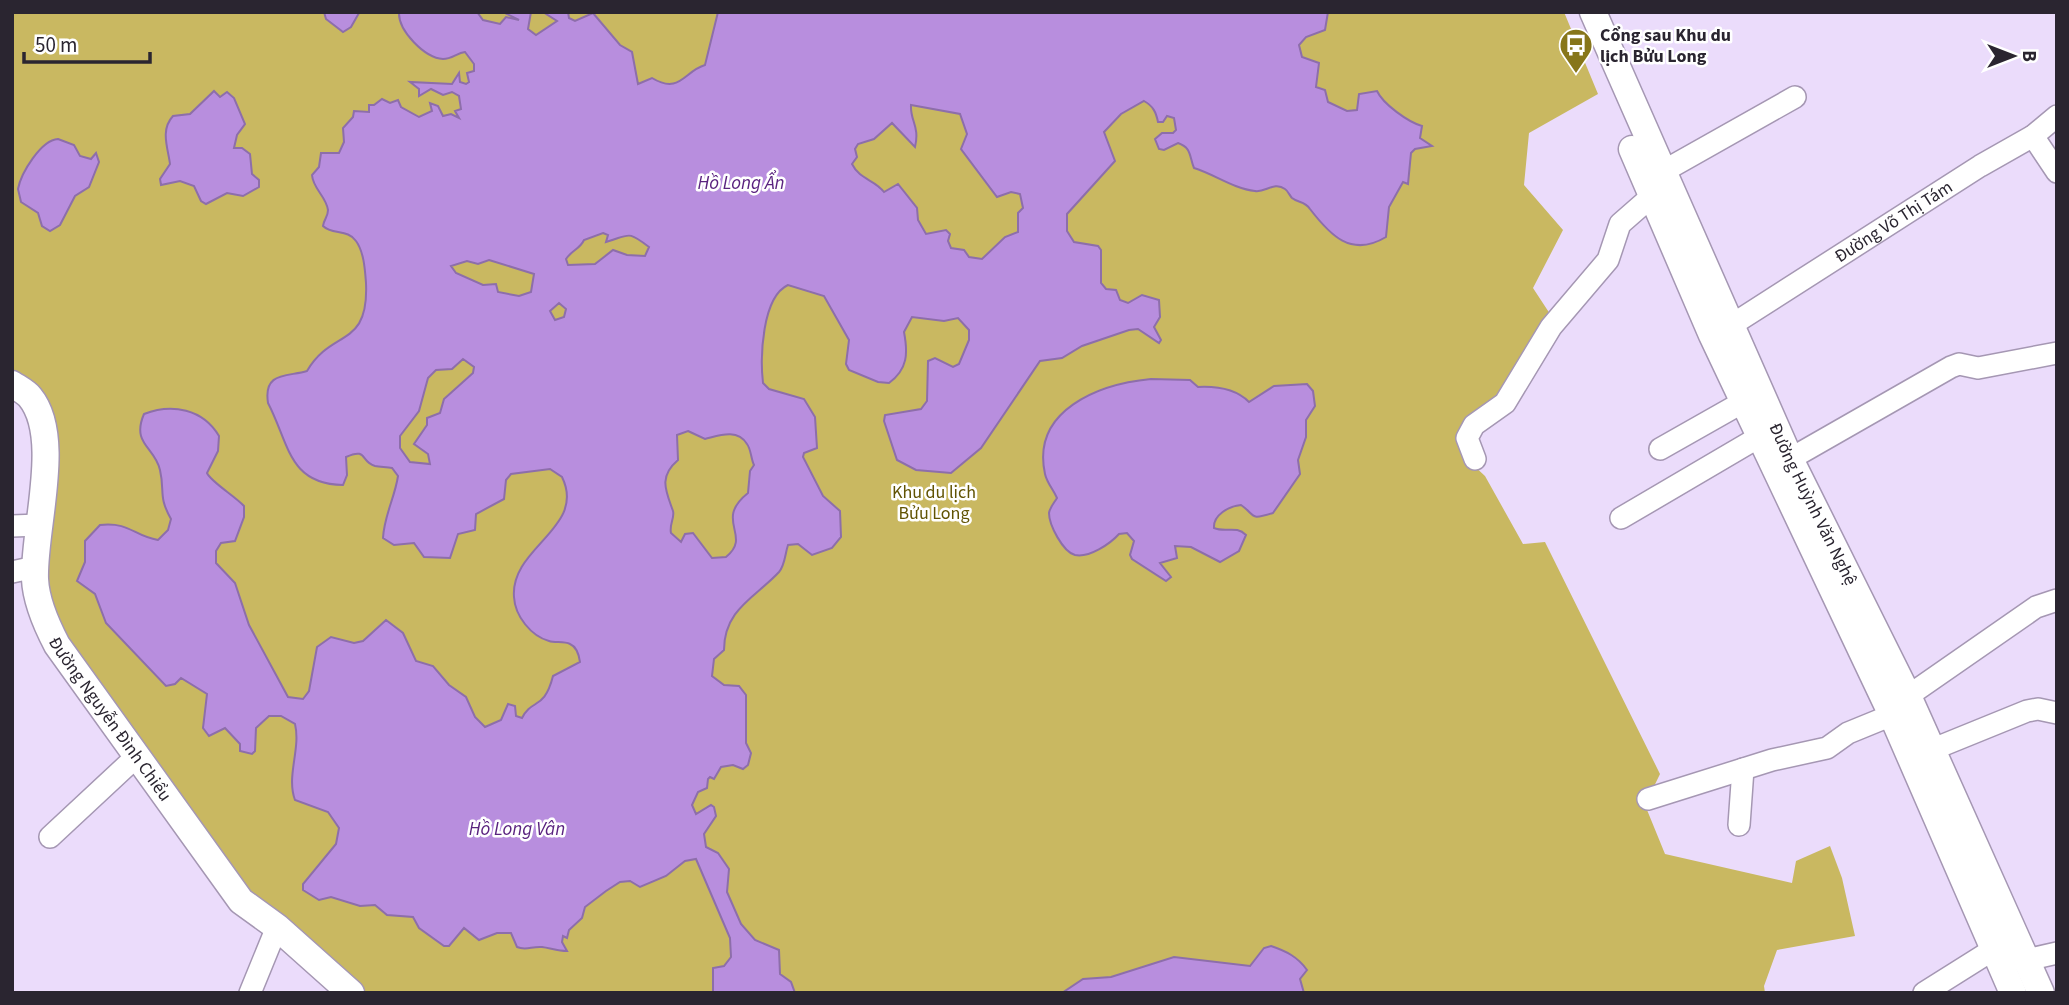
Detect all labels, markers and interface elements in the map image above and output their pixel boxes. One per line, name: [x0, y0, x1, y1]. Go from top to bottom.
scale bar: [24, 21, 150, 65]
north arrow: [1978, 21, 2048, 91]
place label: Cổng sau Khu du lịch Bửu Long: [1600, 23, 1731, 69]
bus stop icon: Cổng sau Khu du lịch Bửu Long: [1557, 26, 1595, 75]
text: 50 m: [35, 30, 77, 60]
text: B: [2015, 50, 2042, 62]
water label: Hồ Long Ẩn: [697, 170, 785, 197]
street label: Đường Võ Thị Tám: [1830, 175, 1958, 269]
street label: Đường Huỳnh Văn Nghệ: [1763, 419, 1863, 590]
park label: Khu du lịch Bửu Long: [892, 480, 976, 526]
street label: Đường Nguyễn Đình Chiểu: [42, 633, 177, 806]
water label: Hồ Long Vân: [469, 816, 565, 843]

